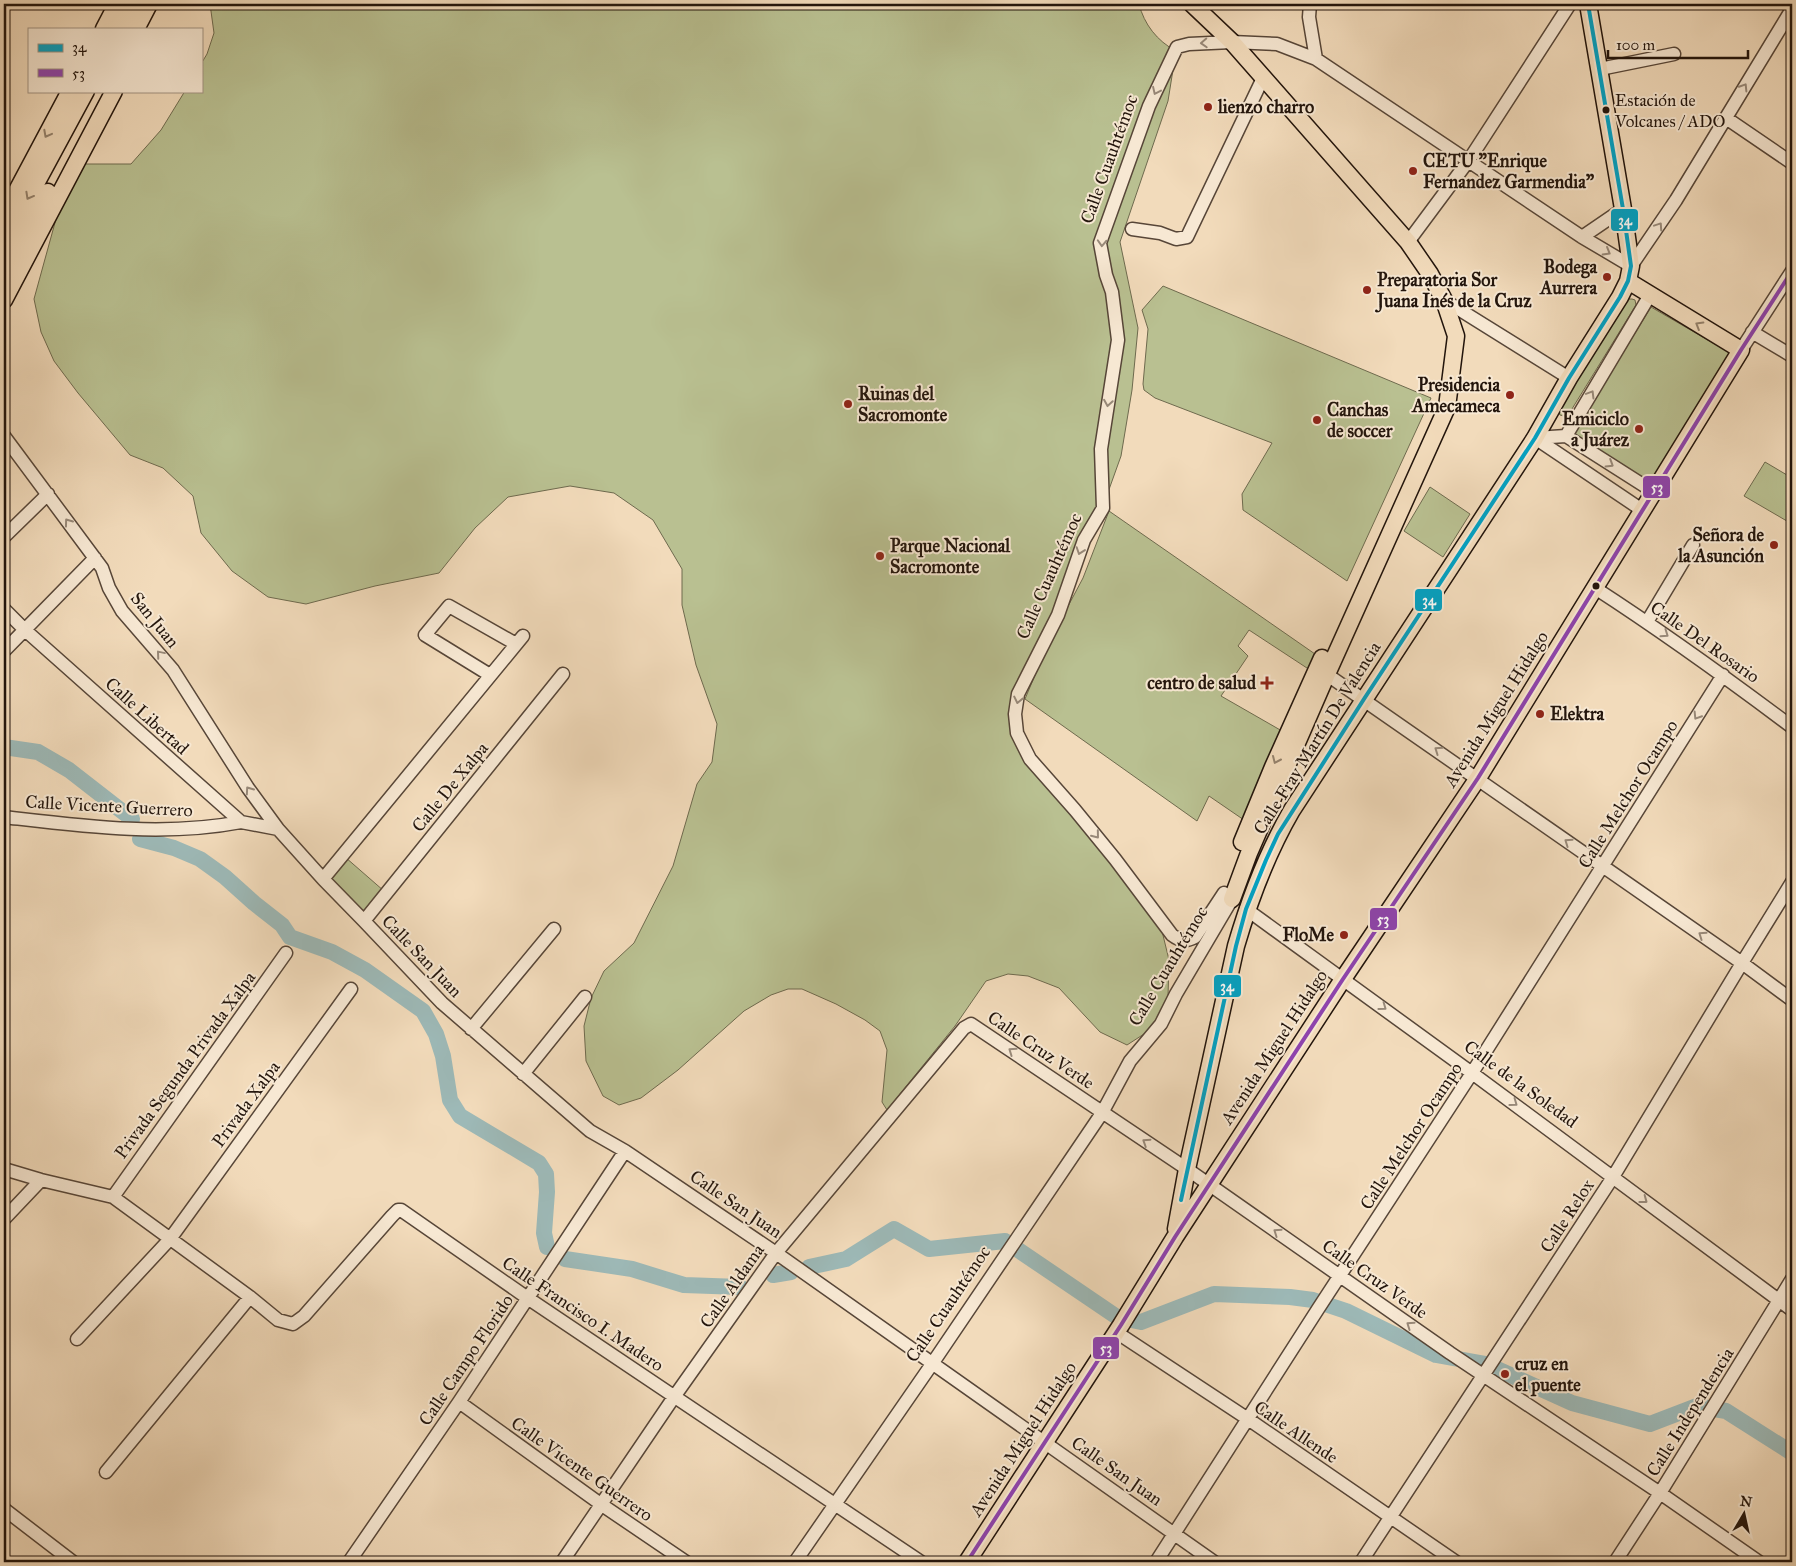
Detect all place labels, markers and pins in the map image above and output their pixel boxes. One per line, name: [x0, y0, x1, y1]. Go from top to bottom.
place label: Estación de Volcanes / ADO: [1614, 90, 1725, 132]
place label: lienzo charro: [1217, 96, 1314, 118]
marker: lienzo charro: [1202, 101, 1214, 113]
marker: Estación de Volcanes / ADO: [1601, 105, 1611, 115]
place label: CETU "Enrique Fernandez Garmendia": [1423, 150, 1595, 193]
marker: CETU "Enrique Fernandez Garmendia": [1407, 165, 1419, 177]
place label: Bodega Aurrera: [1539, 256, 1597, 299]
place label: Preparatoria Sor Juana Inés de la Cruz: [1375, 269, 1532, 313]
marker: Bodega Aurrera: [1601, 271, 1613, 283]
marker: Preparatoria Sor Juana Inés de la Cruz: [1361, 284, 1373, 296]
place label: Presidencia Amecameca: [1411, 374, 1500, 417]
place label: Ruinas del Sacromonte: [858, 383, 948, 426]
marker: Presidencia Amecameca: [1504, 389, 1516, 401]
marker: Ruinas del Sacromonte: [842, 398, 854, 410]
place label: Canchas de soccer: [1327, 399, 1394, 442]
place label: Emiciclo a Juárez: [1562, 408, 1630, 452]
marker: Canchas de soccer: [1311, 414, 1323, 426]
marker: Emiciclo a Juárez: [1633, 423, 1645, 435]
place label: Señora de la Asunción: [1677, 524, 1765, 567]
place label: Parque Nacional Sacromonte: [890, 535, 1011, 578]
marker: Señora de la Asunción: [1768, 539, 1780, 551]
marker: Parque Nacional Sacromonte: [874, 550, 886, 562]
unlabelled marker: [1591, 581, 1601, 591]
place label: centro de salud: [1147, 672, 1257, 694]
marker: centro de salud: [1260, 676, 1274, 690]
place label: Elektra: [1550, 703, 1605, 725]
marker: Elektra: [1534, 708, 1546, 720]
place label: FloMe: [1283, 924, 1334, 946]
marker: FloMe: [1338, 929, 1350, 941]
place label: cruz en el puente: [1515, 1353, 1581, 1397]
marker: cruz en el puente: [1499, 1368, 1511, 1380]

